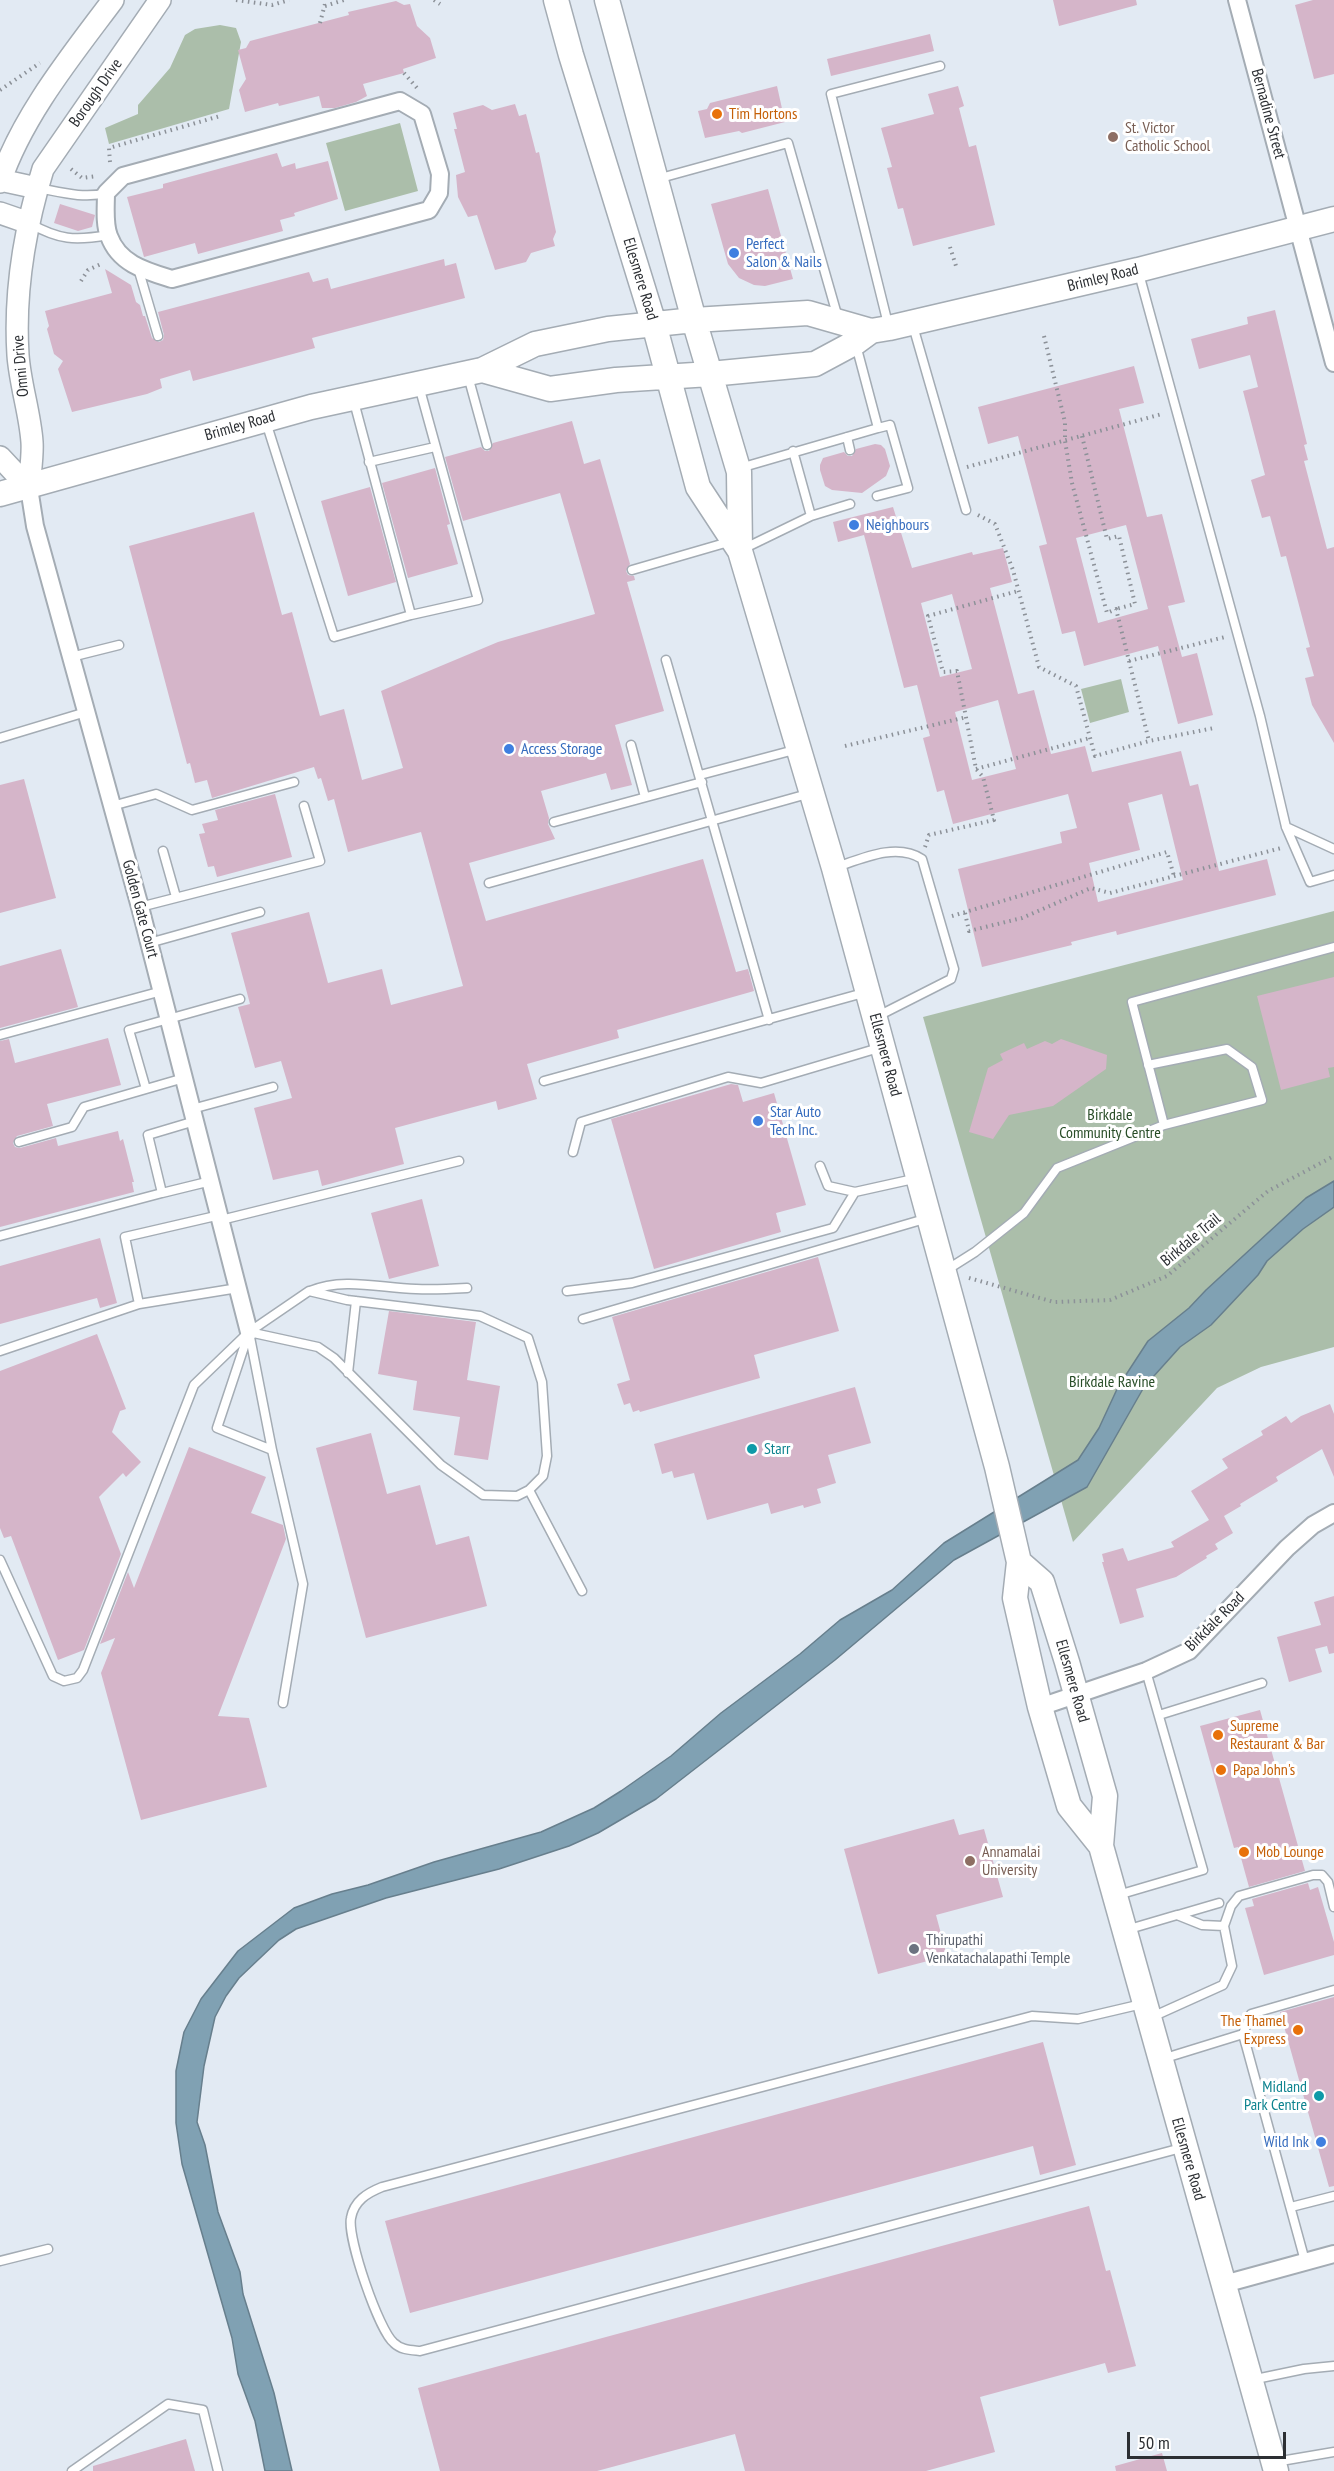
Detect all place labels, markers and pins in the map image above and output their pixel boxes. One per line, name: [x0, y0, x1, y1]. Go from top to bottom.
place label: Tim Hortons: [729, 104, 797, 124]
marker: Tim Hortons: [710, 107, 724, 121]
place label: St. Victor Catholic School: [1125, 118, 1210, 156]
marker: St. Victor Catholic School: [1106, 130, 1120, 144]
place label: Perfect Salon & Nails: [746, 234, 822, 272]
marker: Perfect Salon & Nails: [727, 246, 741, 260]
place label: Neighbours: [866, 515, 929, 535]
marker: Neighbours: [847, 518, 861, 532]
place label: Access Storage: [521, 739, 602, 759]
marker: Access Storage: [502, 742, 516, 756]
place label: Star Auto Tech Inc.: [770, 1102, 821, 1140]
marker: Star Auto Tech Inc.: [751, 1114, 765, 1128]
place label: Starr: [764, 1439, 790, 1459]
marker: Starr: [745, 1442, 759, 1456]
place label: Supreme Restaurant & Bar: [1230, 1716, 1325, 1754]
marker: Supreme Restaurant & Bar: [1211, 1728, 1225, 1742]
place label: Papa John's: [1233, 1760, 1295, 1780]
marker: Papa John's: [1214, 1763, 1228, 1777]
place label: Annamalai University: [982, 1842, 1040, 1880]
place label: Mob Lounge: [1256, 1842, 1324, 1862]
marker: Mob Lounge: [1237, 1845, 1251, 1859]
marker: Annamalai University: [963, 1854, 977, 1868]
place label: Thirupathi Venkatachalapathi Temple: [926, 1930, 1070, 1968]
marker: Thirupathi Venkatachalapathi Temple: [907, 1942, 921, 1956]
place label: The Thamel Express: [1220, 2011, 1286, 2049]
marker: The Thamel Express: [1291, 2023, 1305, 2037]
place label: Midland Park Centre: [1244, 2077, 1307, 2115]
marker: Midland Park Centre: [1312, 2089, 1326, 2103]
place label: Wild Ink: [1264, 2132, 1309, 2152]
marker: Wild Ink: [1314, 2135, 1328, 2149]

